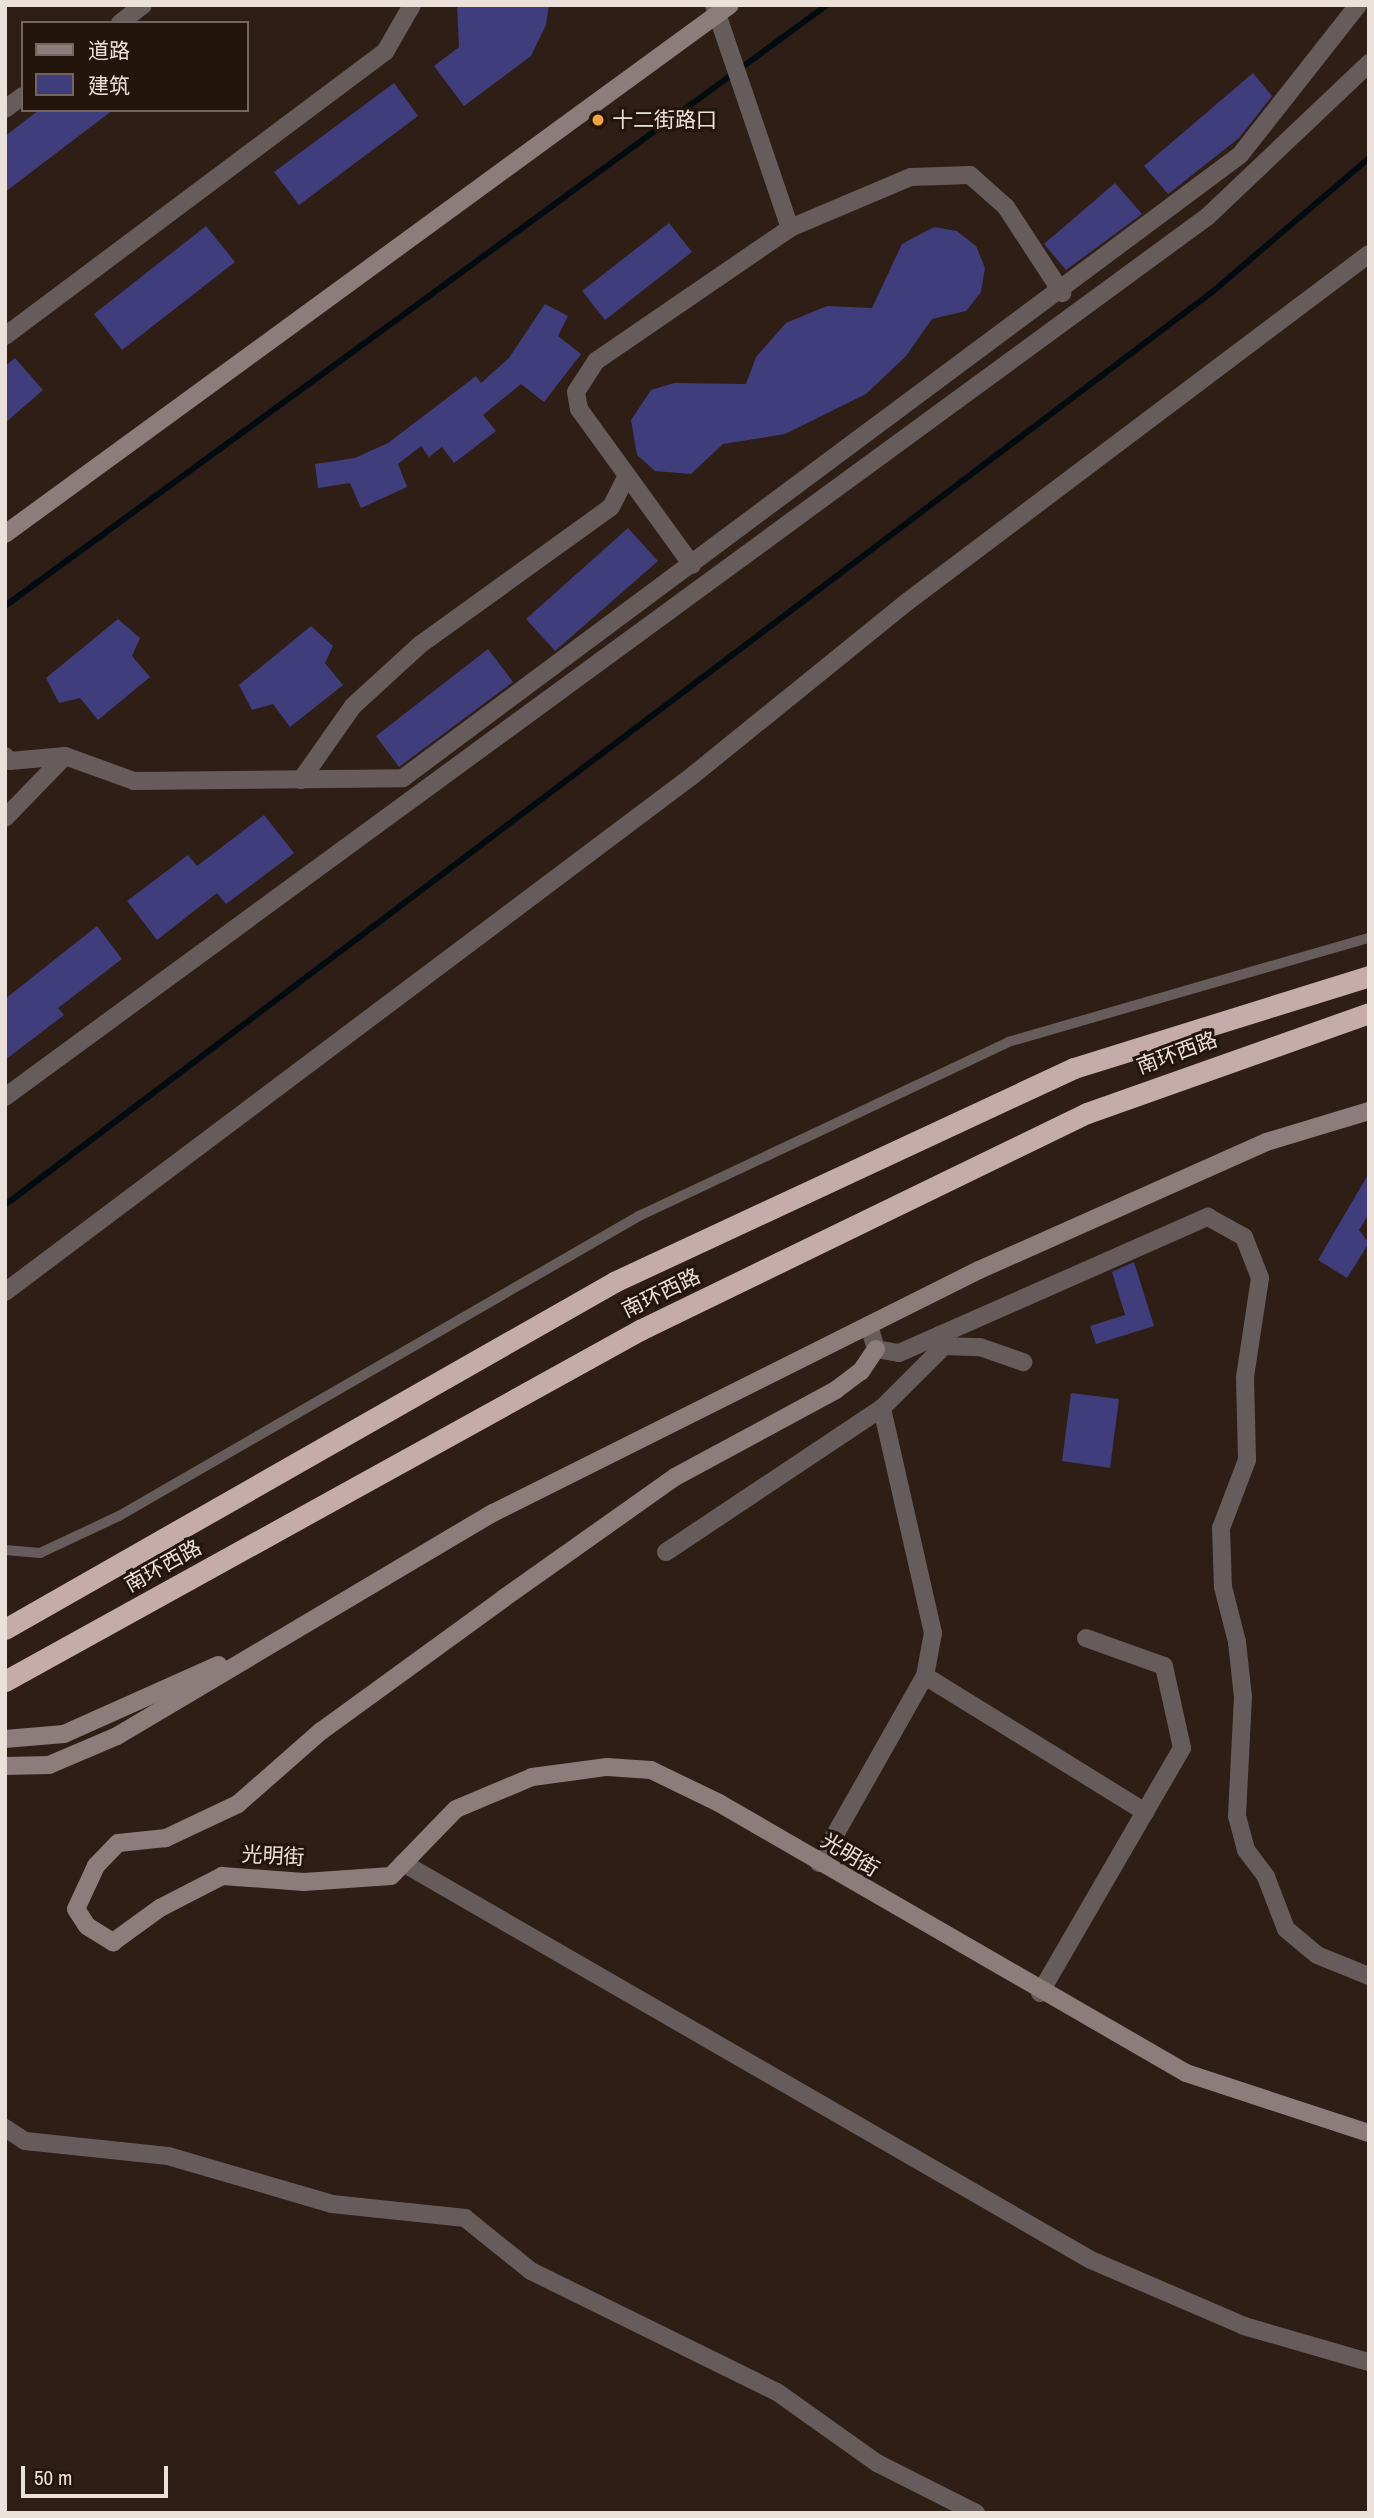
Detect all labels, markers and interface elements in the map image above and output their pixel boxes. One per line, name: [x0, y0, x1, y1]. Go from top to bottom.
legend: [21, 21, 248, 112]
text: 道路: [88, 36, 130, 65]
text: 建筑: [88, 71, 130, 100]
place label: 十二街路口: [612, 107, 717, 133]
marker: 十二街路口: [590, 112, 606, 128]
street label: 南环西路: [1133, 1027, 1221, 1079]
street label: 南环西路: [618, 1263, 704, 1323]
street label: 南环西路: [120, 1535, 206, 1597]
street label: 光明街: [817, 1828, 883, 1882]
street label: 光明街: [241, 1842, 305, 1870]
scale bar: [24, 2452, 172, 2496]
text: 50 m: [34, 2463, 72, 2492]

